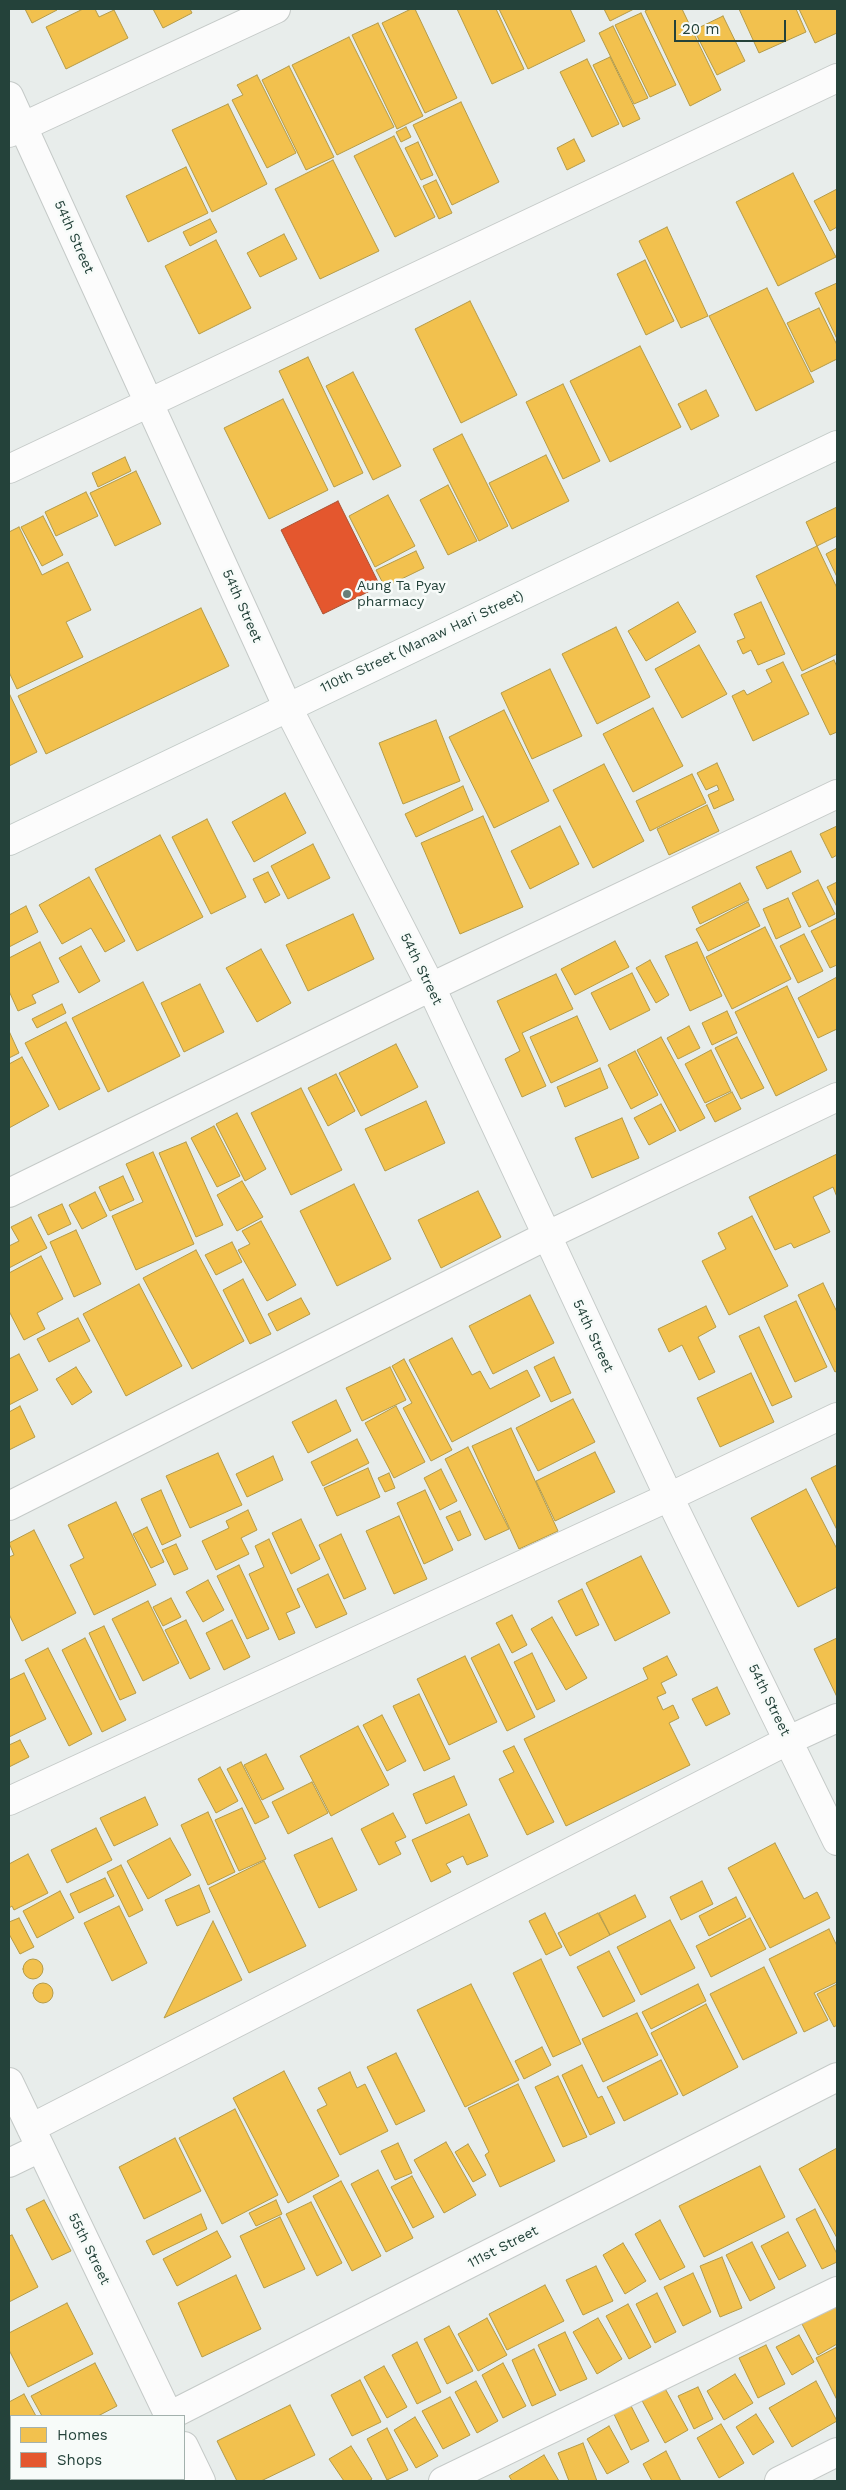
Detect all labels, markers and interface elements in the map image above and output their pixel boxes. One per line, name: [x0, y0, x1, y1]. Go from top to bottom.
scale bar: [676, 10, 788, 42]
text: 20 m: [682, 20, 720, 38]
street label: 54th Street: [50, 198, 98, 276]
street label: 54th Street: [218, 567, 266, 645]
place label: Aung Ta Pyay pharmacy: [357, 578, 446, 610]
street label: 110th Street (Manaw Hari Street): [318, 587, 526, 697]
marker: Aung Ta Pyay pharmacy: [341, 588, 353, 600]
street label: 54th Street: [396, 930, 446, 1008]
street label: 54th Street: [569, 1297, 617, 1375]
street label: 54th Street: [744, 1661, 794, 1739]
street label: 55th Street: [64, 2210, 114, 2288]
street label: 111st Street: [465, 2222, 541, 2272]
legend: [10, 2415, 185, 2480]
text: Homes: [57, 2426, 108, 2444]
text: Shops: [57, 2451, 102, 2469]

